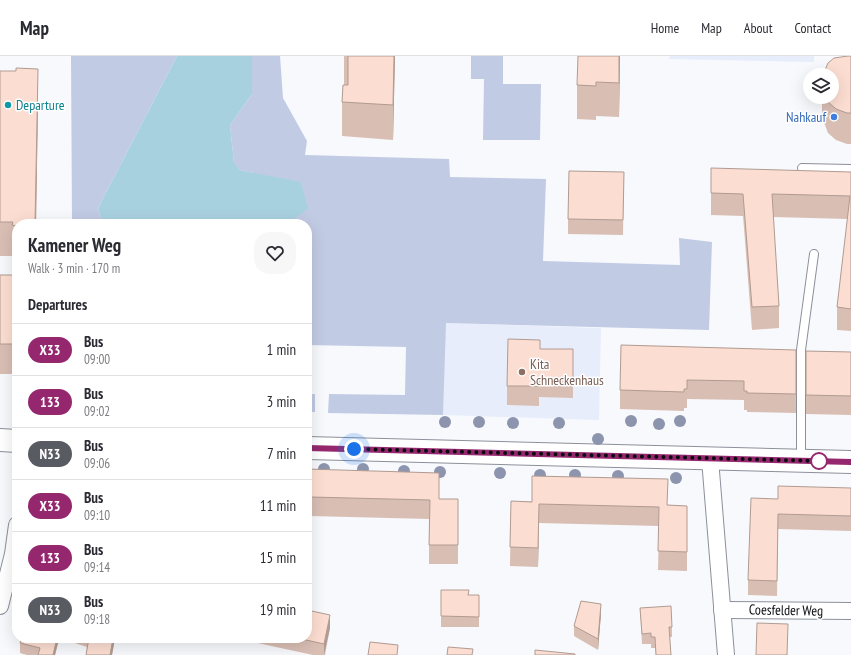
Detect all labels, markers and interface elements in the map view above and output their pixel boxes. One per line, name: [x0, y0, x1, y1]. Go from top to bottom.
text: Map: [20, 16, 49, 40]
text: Home: [651, 19, 679, 37]
text: Map: [701, 19, 722, 37]
text: About: [744, 19, 773, 37]
text: Contact: [795, 19, 831, 37]
map controls: [803, 68, 839, 104]
button: layers: [803, 68, 839, 104]
place label: Departure: [16, 96, 65, 114]
marker: Departure: [3, 100, 13, 110]
place label: Nahkauf: [786, 108, 826, 126]
marker: Nahkauf: [829, 112, 839, 122]
button: heart: [254, 232, 296, 274]
text: Kamener Weg: [28, 233, 121, 257]
text: Walk · 3 min · 170 m: [28, 260, 120, 277]
text: Departures: [28, 295, 87, 314]
text: Bus: [84, 332, 103, 351]
text: 1 min: [266, 340, 296, 359]
text: X33: [40, 341, 60, 359]
text: 09:00: [84, 351, 110, 368]
place label: Kita Schneckenhaus: [530, 355, 604, 389]
marker: Kita Schneckenhaus: [517, 367, 527, 377]
text: Bus: [84, 384, 103, 403]
text: 3 min: [266, 392, 296, 411]
text: 133: [40, 393, 60, 411]
text: 09:02: [84, 403, 110, 420]
text: Bus: [84, 436, 103, 455]
your location: [344, 439, 364, 459]
text: 7 min: [267, 444, 296, 463]
text: N33: [40, 445, 60, 463]
unlabelled marker: [810, 452, 828, 470]
text: 09:06: [84, 455, 110, 472]
text: Bus: [84, 488, 103, 507]
text: 11 min: [260, 496, 296, 515]
text: X33: [40, 497, 60, 515]
text: 09:10: [84, 507, 110, 524]
text: Bus: [84, 540, 103, 559]
text: 15 min: [260, 548, 296, 567]
text: 133: [40, 549, 60, 567]
text: 09:14: [84, 559, 110, 576]
text: Bus: [84, 592, 103, 611]
text: 19 min: [260, 600, 296, 619]
street label: Coesfelder Weg: [749, 600, 823, 620]
text: N33: [40, 601, 60, 619]
text: 09:18: [84, 611, 110, 628]

